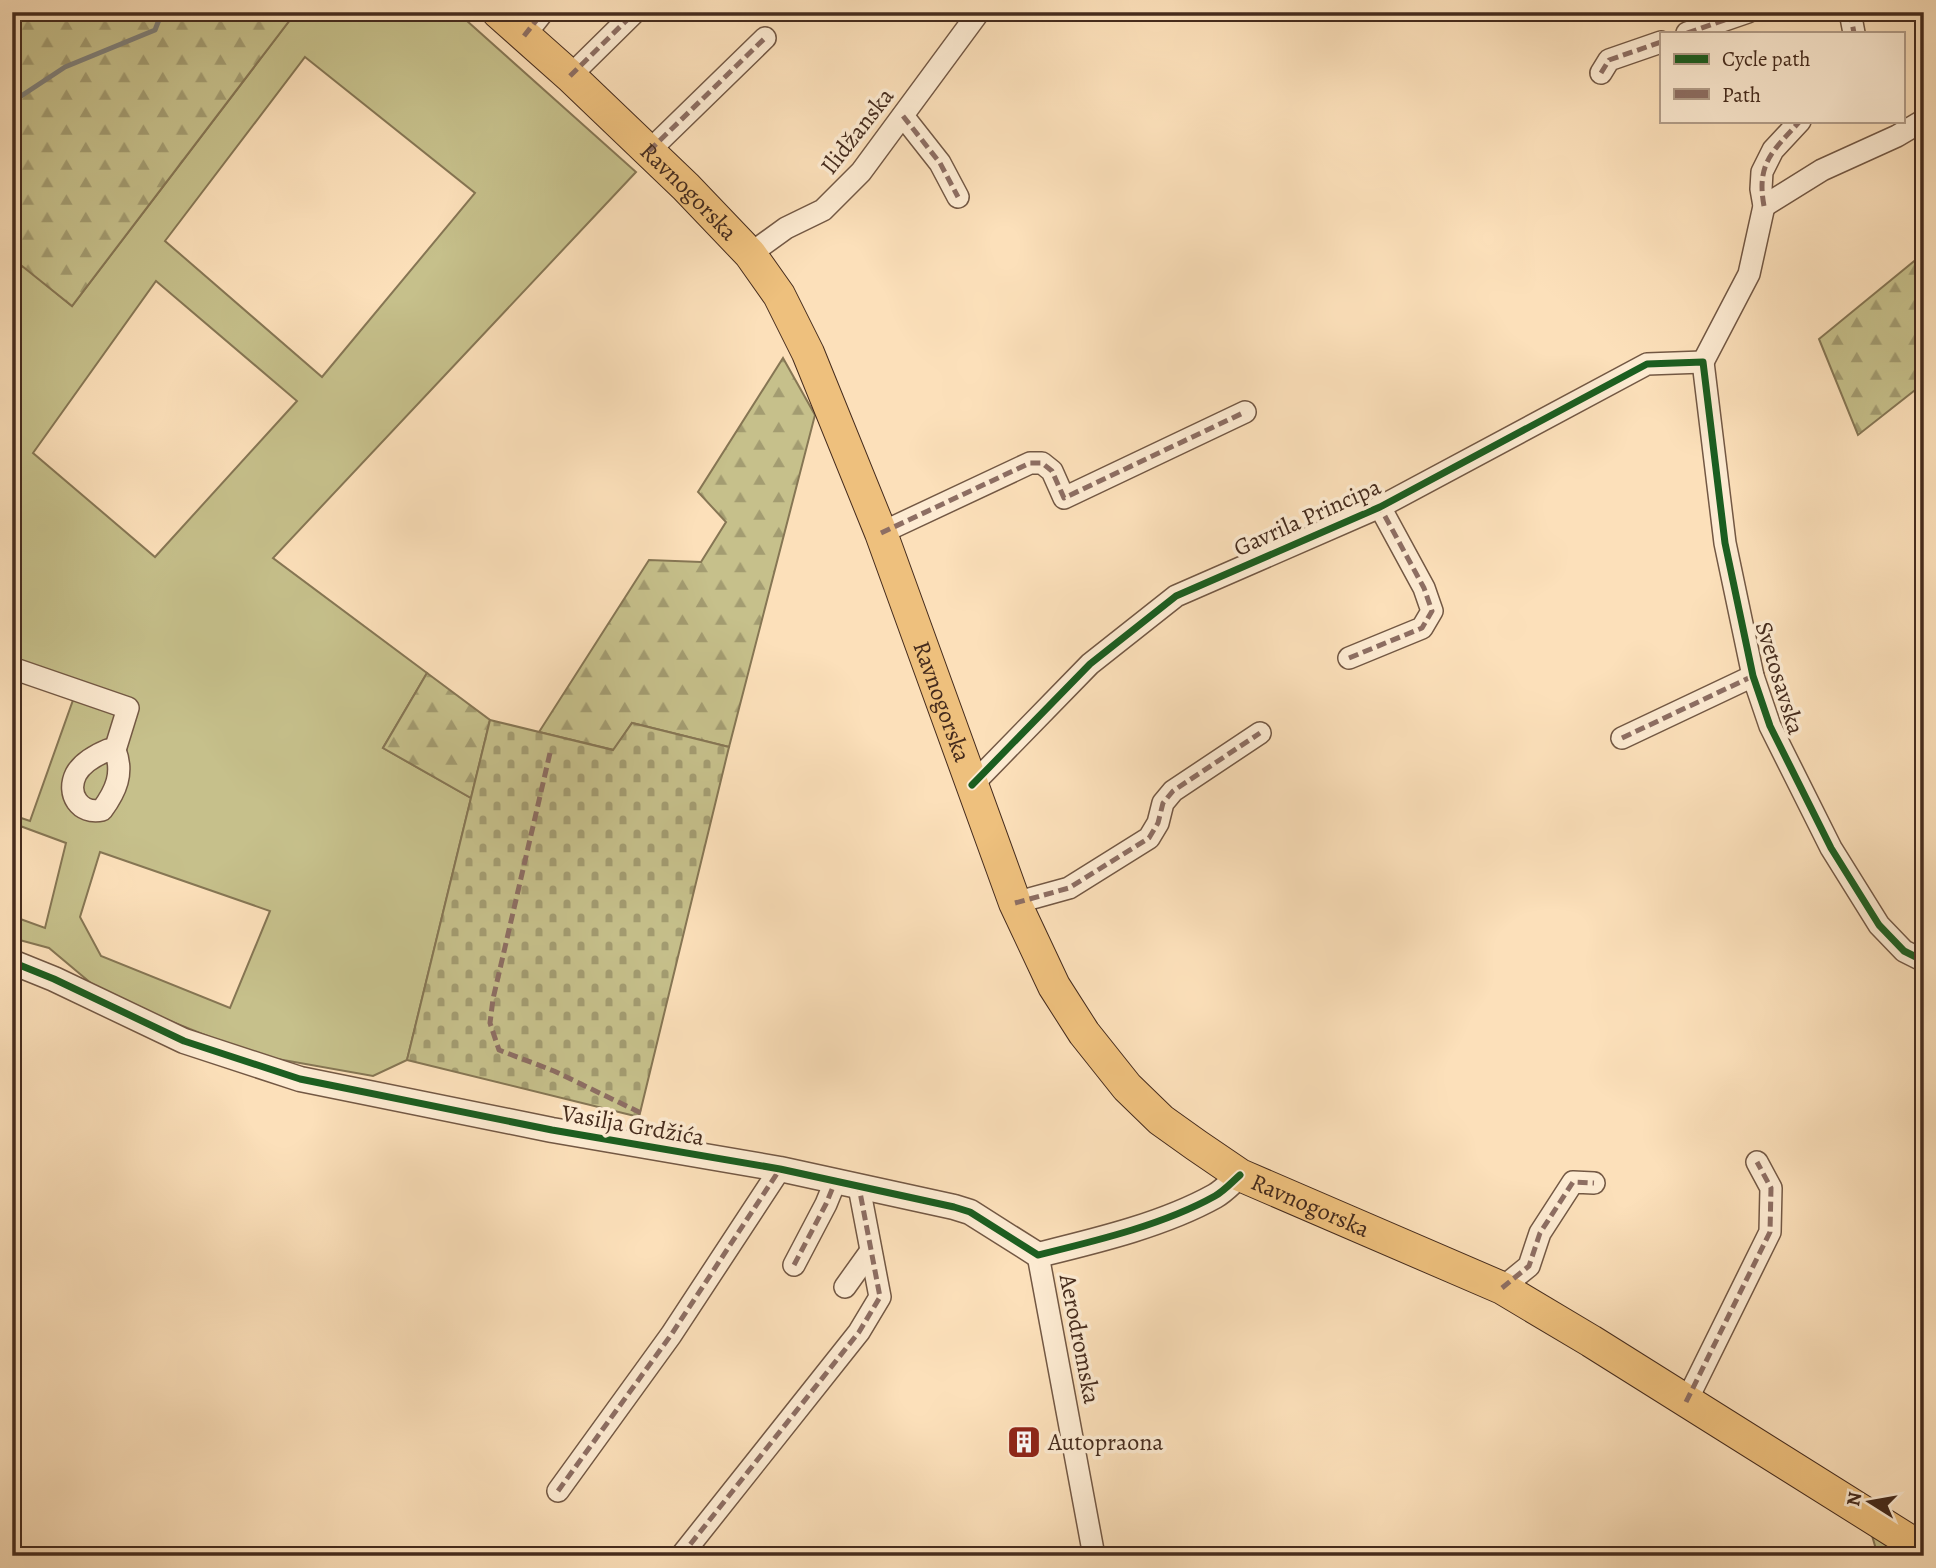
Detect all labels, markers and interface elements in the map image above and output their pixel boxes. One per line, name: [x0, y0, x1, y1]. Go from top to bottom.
legend: [1660, 32, 1904, 122]
text: Cycle path: [1722, 45, 1811, 73]
street label: Ilidžanska: [813, 80, 901, 181]
text: Path: [1722, 81, 1761, 109]
street label: Ravnogorska: [633, 135, 745, 248]
street label: Gavrila Principa: [1228, 470, 1386, 564]
street label: Svetosavska: [1748, 618, 1813, 739]
street label: Ravnogorska: [905, 637, 979, 767]
street label: Vasilja Grdžića: [558, 1097, 708, 1153]
street label: Ravnogorska: [1246, 1166, 1375, 1245]
street label: Aerodromska: [1052, 1270, 1108, 1407]
building icon: Autopraona: [1005, 1423, 1043, 1461]
place label: Autopraona: [1047, 1426, 1164, 1458]
north arrow: [1834, 1466, 1904, 1536]
text: N: [1840, 1490, 1868, 1508]

